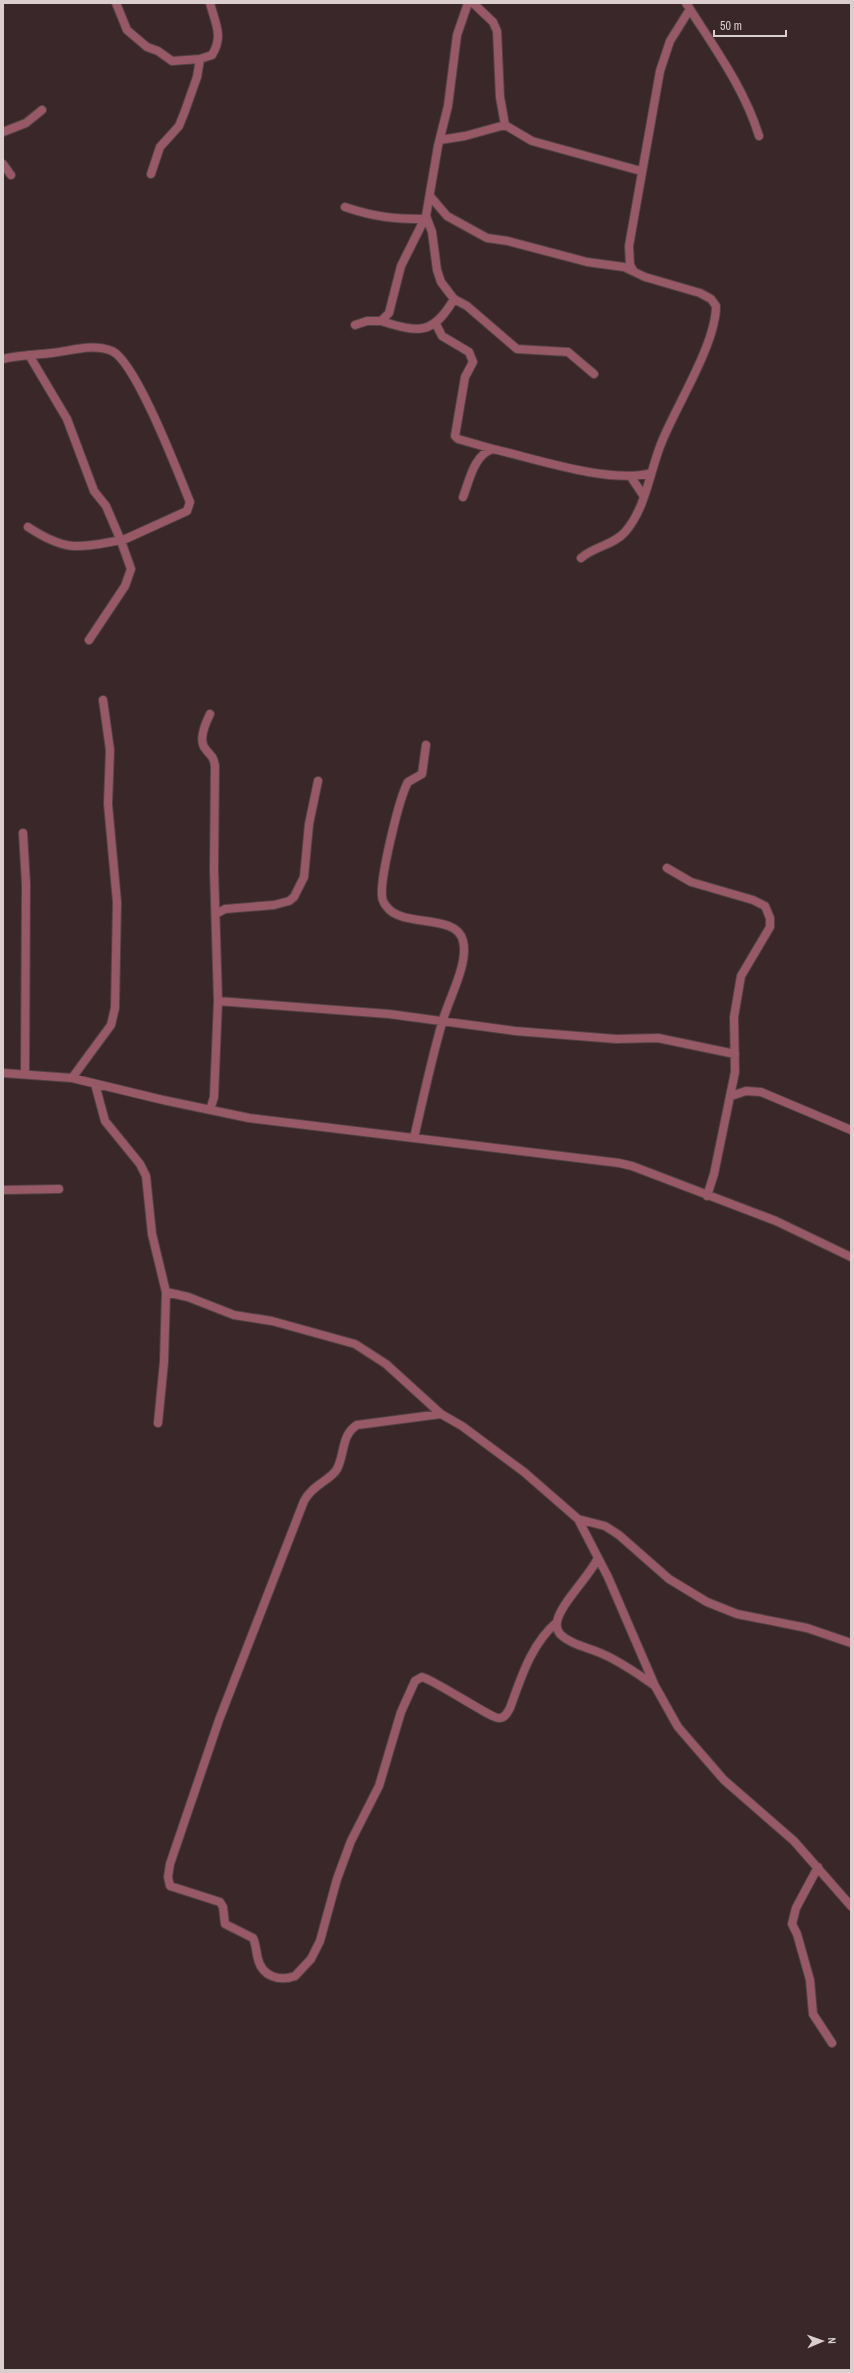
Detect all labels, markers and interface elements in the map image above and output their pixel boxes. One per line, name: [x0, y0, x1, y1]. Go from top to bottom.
scale bar: [714, 12, 786, 38]
text: 50 m: [720, 18, 742, 34]
north arrow: [802, 2321, 842, 2361]
text: N: [825, 2337, 839, 2344]

